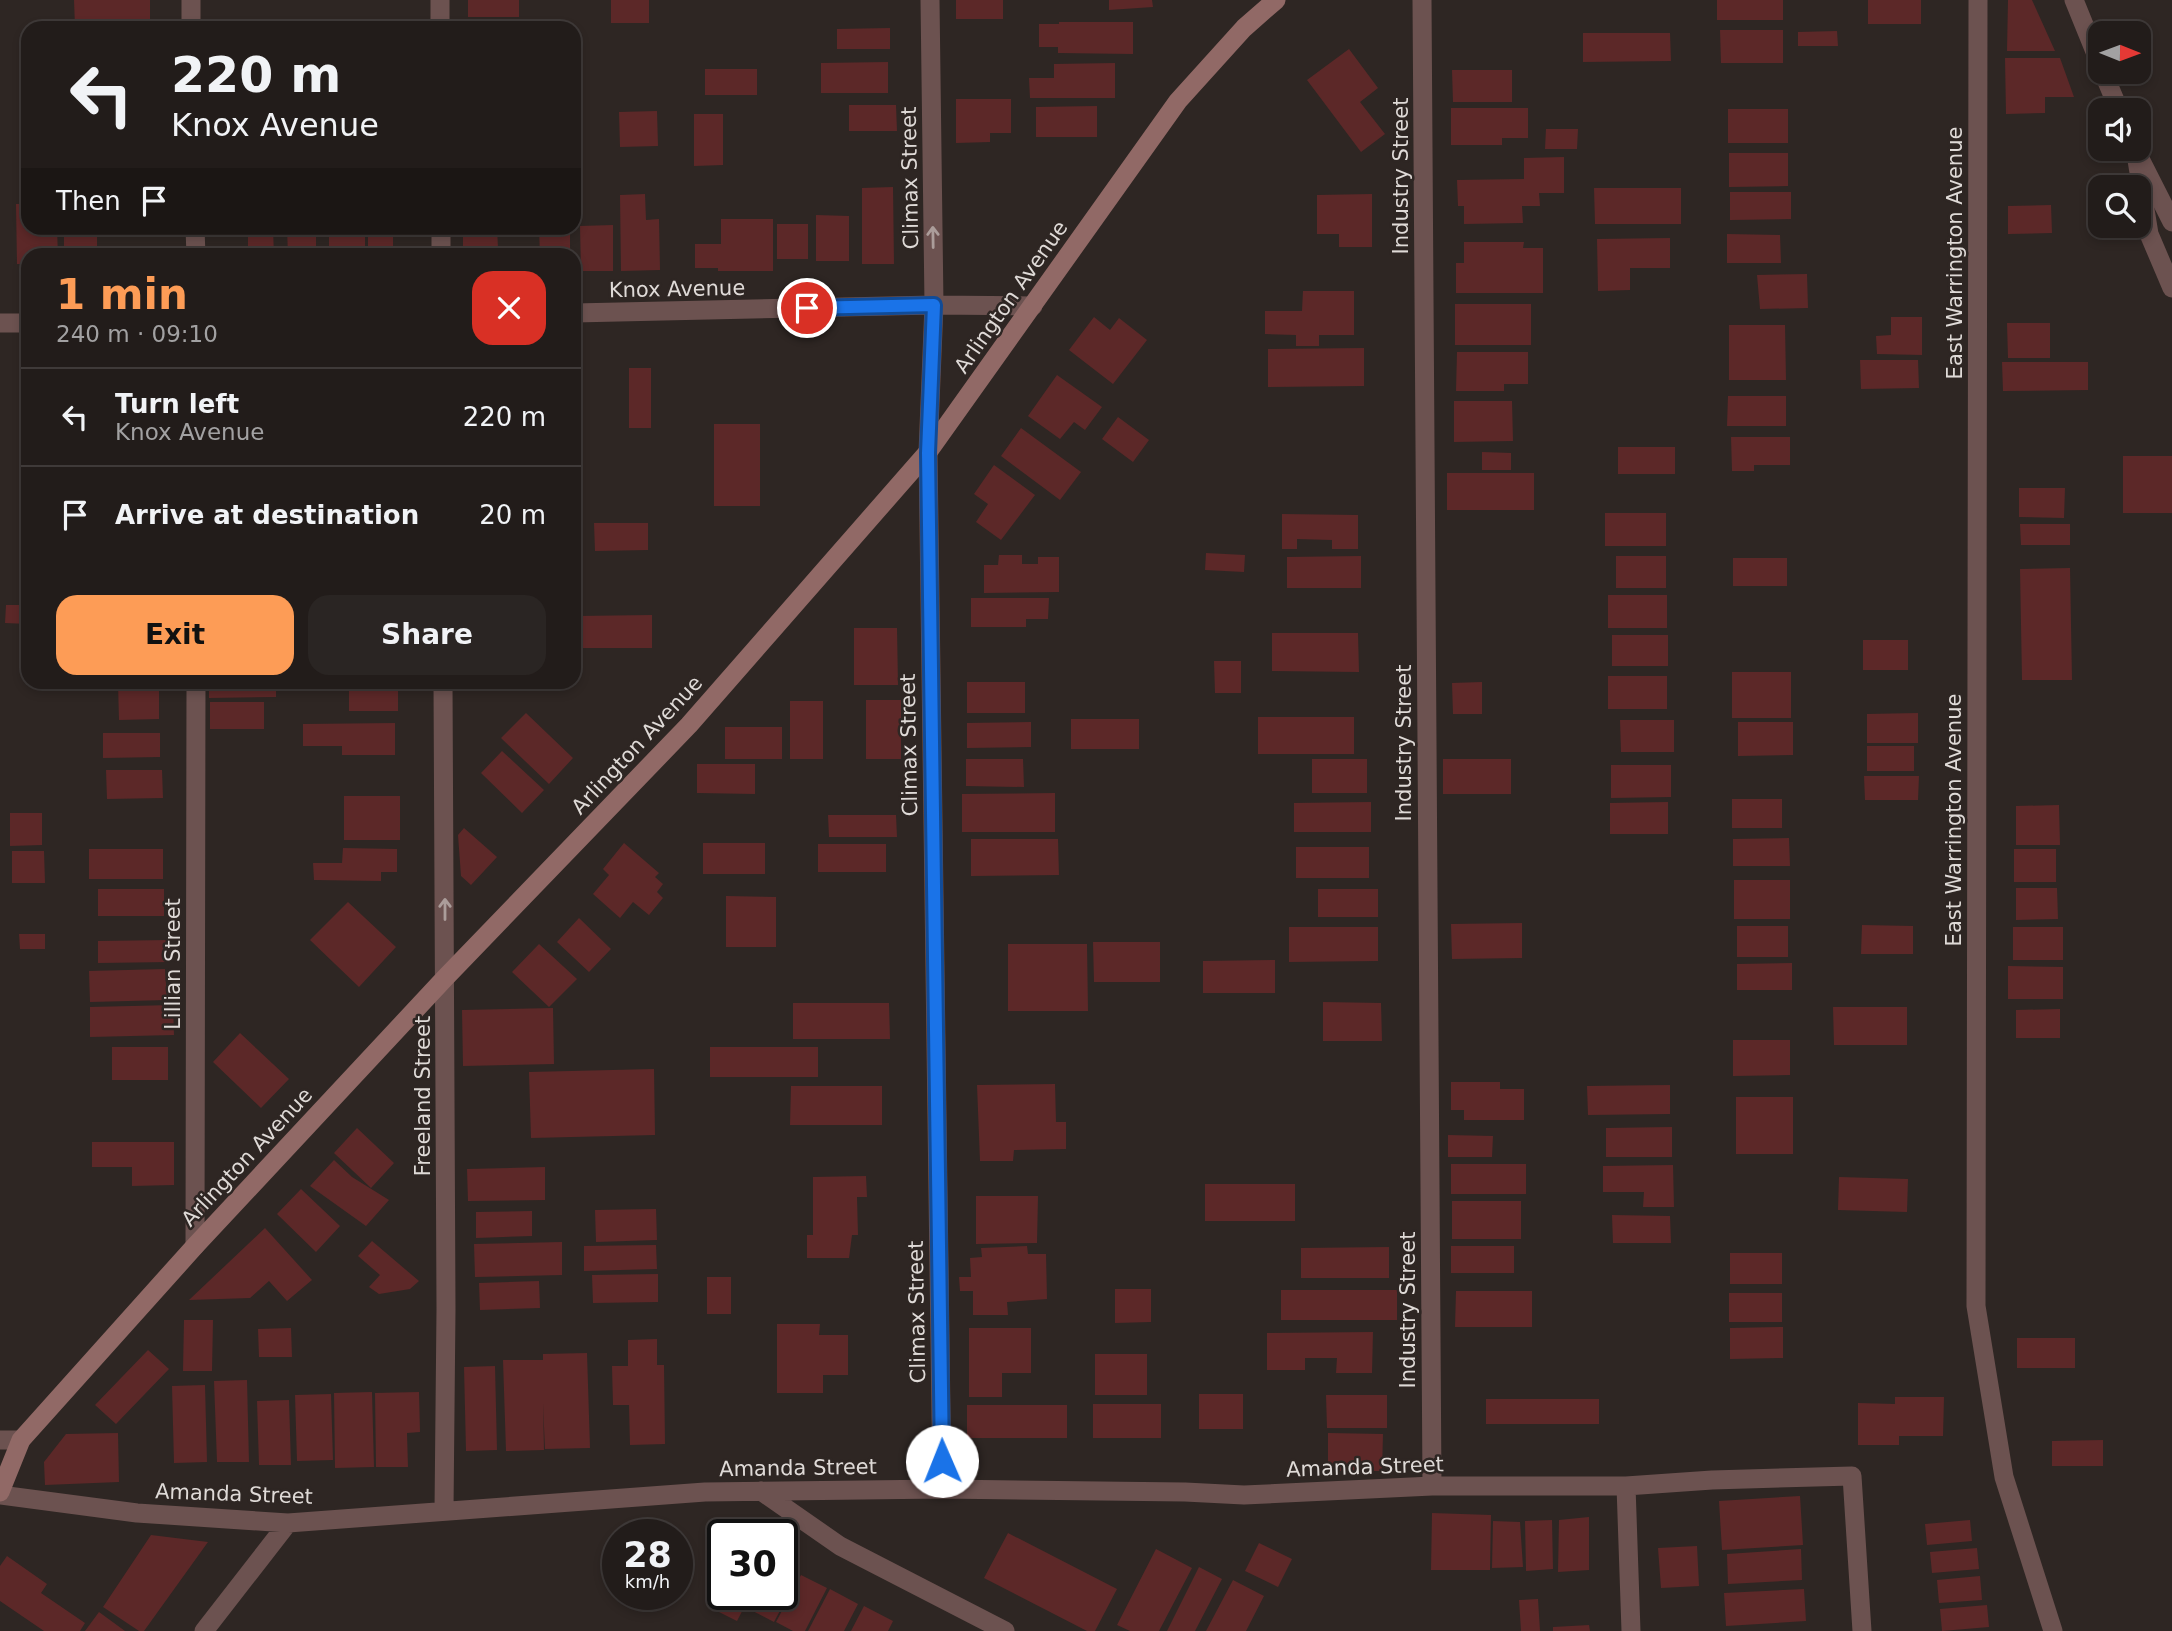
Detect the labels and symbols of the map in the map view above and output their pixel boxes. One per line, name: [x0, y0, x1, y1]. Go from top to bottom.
north arrow: [2088, 21, 2151, 84]
street label: Industry Street: [1389, 98, 1413, 254]
street label: Climax Street: [897, 107, 923, 249]
street label: East Warrington Avenue: [1943, 127, 1967, 379]
street label: Arlington Avenue: [949, 216, 1073, 378]
one-way arrow: [927, 225, 940, 248]
street label: Knox Avenue: [609, 276, 745, 302]
pin: [777, 278, 837, 338]
street label: Industry Street: [1392, 665, 1416, 821]
street label: Arlington Avenue: [567, 671, 707, 819]
street label: Climax Street: [896, 674, 922, 816]
street label: East Warrington Avenue: [1942, 694, 1966, 946]
street label: Lillian Street: [161, 898, 185, 1030]
one-way arrow: [438, 898, 452, 921]
street label: Freeland Street: [411, 1016, 435, 1176]
street label: Arlington Avenue: [177, 1083, 317, 1231]
street label: Industry Street: [1396, 1232, 1420, 1388]
street label: Climax Street: [904, 1241, 930, 1383]
position arrow: [905, 1424, 979, 1498]
street label: Amanda Street: [1286, 1452, 1444, 1482]
street label: Amanda Street: [719, 1455, 877, 1481]
street label: Amanda Street: [155, 1479, 313, 1509]
speed limit sign: 30: [707, 1519, 798, 1610]

